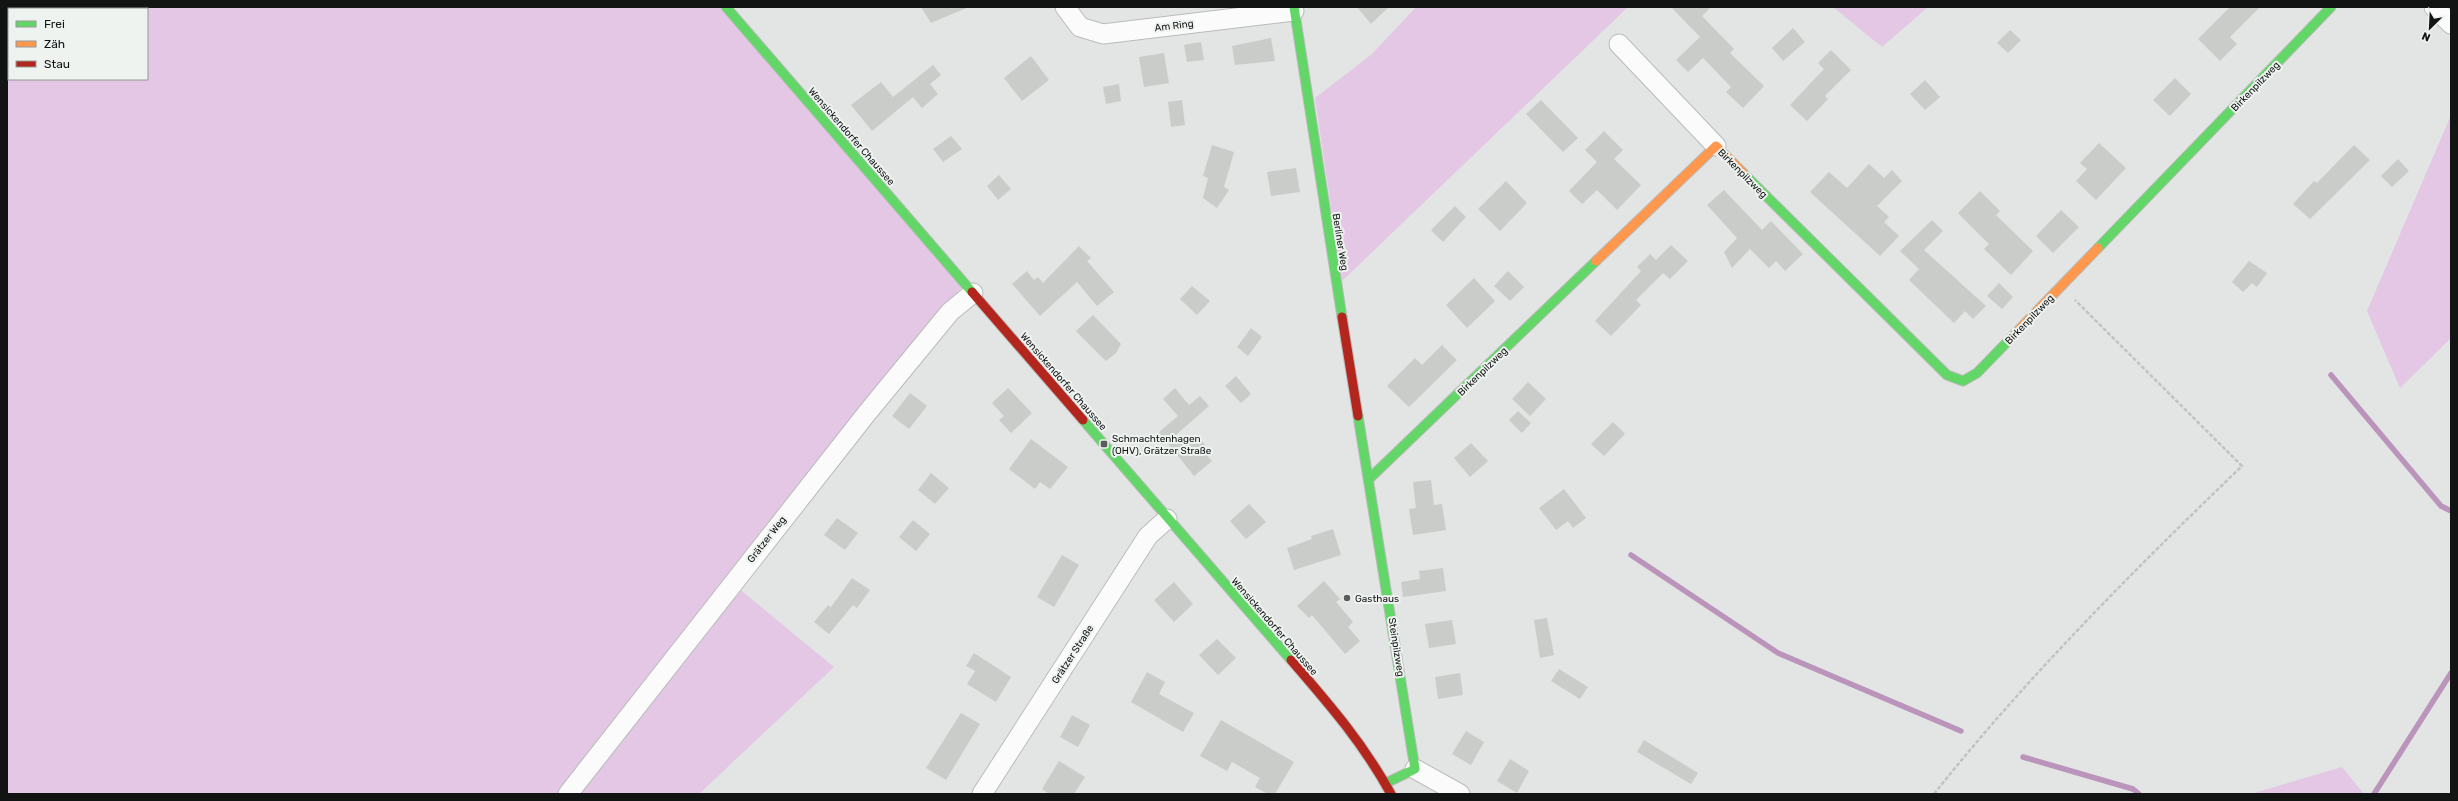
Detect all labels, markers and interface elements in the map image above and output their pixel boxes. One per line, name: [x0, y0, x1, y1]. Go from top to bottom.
legend: [8, 8, 148, 80]
north arrow: [2410, 8, 2450, 48]
text: Frei: [44, 17, 65, 31]
street label: Am Ring: [1154, 18, 1194, 34]
text: N: [2420, 29, 2432, 44]
text: Zäh: [44, 37, 65, 51]
text: Stau: [44, 57, 70, 71]
street label: Birkenpilzweg: [2229, 59, 2283, 114]
street label: Wensickendorfer Chaussee: [806, 85, 897, 188]
street label: Birkenpilzweg: [1715, 147, 1769, 201]
street label: Berliner Weg: [1330, 213, 1350, 272]
street label: Birkenpilzweg: [2003, 292, 2057, 347]
street label: Wensickendorfer Chaussee: [1018, 330, 1109, 433]
street label: Birkenpilzweg: [1455, 345, 1510, 399]
place label: Schmachtenhagen (OHV), Grätzer Straße: [1112, 433, 1212, 457]
marker: Schmachtenhagen (OHV), Grätzer Straße: [1099, 439, 1109, 449]
street label: Grätzer Weg: [745, 514, 789, 565]
street label: Wensickendorfer Chaussee: [1229, 575, 1320, 678]
marker: Gasthaus: [1342, 593, 1352, 603]
place label: Gasthaus: [1355, 593, 1399, 605]
street label: Steinpilzweg: [1385, 617, 1407, 678]
street label: Grätzer Straße: [1049, 623, 1096, 686]

